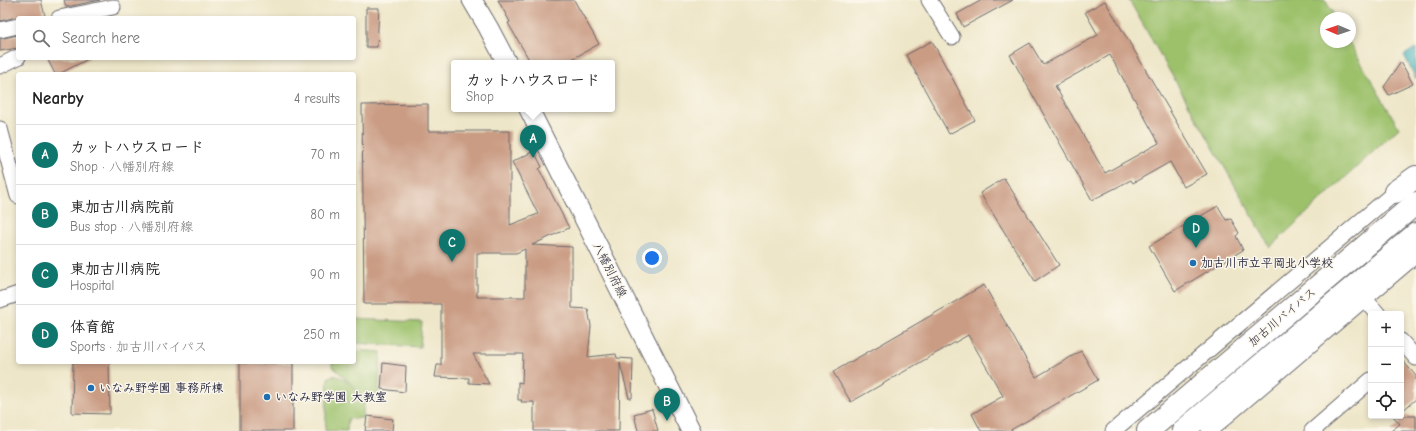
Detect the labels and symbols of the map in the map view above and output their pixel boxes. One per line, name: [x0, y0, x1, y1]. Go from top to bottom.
north arrow: [1320, 12, 1356, 48]
pin: A: [520, 125, 546, 158]
pin: D: [1183, 215, 1209, 248]
pin: C: [439, 229, 465, 262]
street label: 八幡別府線: [590, 240, 630, 300]
your location: [642, 248, 662, 268]
place label: 加古川市立平岡北小学校: [1201, 256, 1333, 270]
marker: 加古川市立平岡北小学校: [1188, 258, 1198, 268]
street label: 加古川バイパス: [1245, 285, 1319, 349]
place label: いなみ野学園 事務所棟: [99, 381, 223, 395]
marker: いなみ野学園 事務所棟: [86, 383, 96, 393]
pin: B: [654, 388, 680, 421]
place label: いなみ野学園 大教室: [275, 390, 387, 404]
marker: いなみ野学園 大教室: [262, 392, 272, 402]

